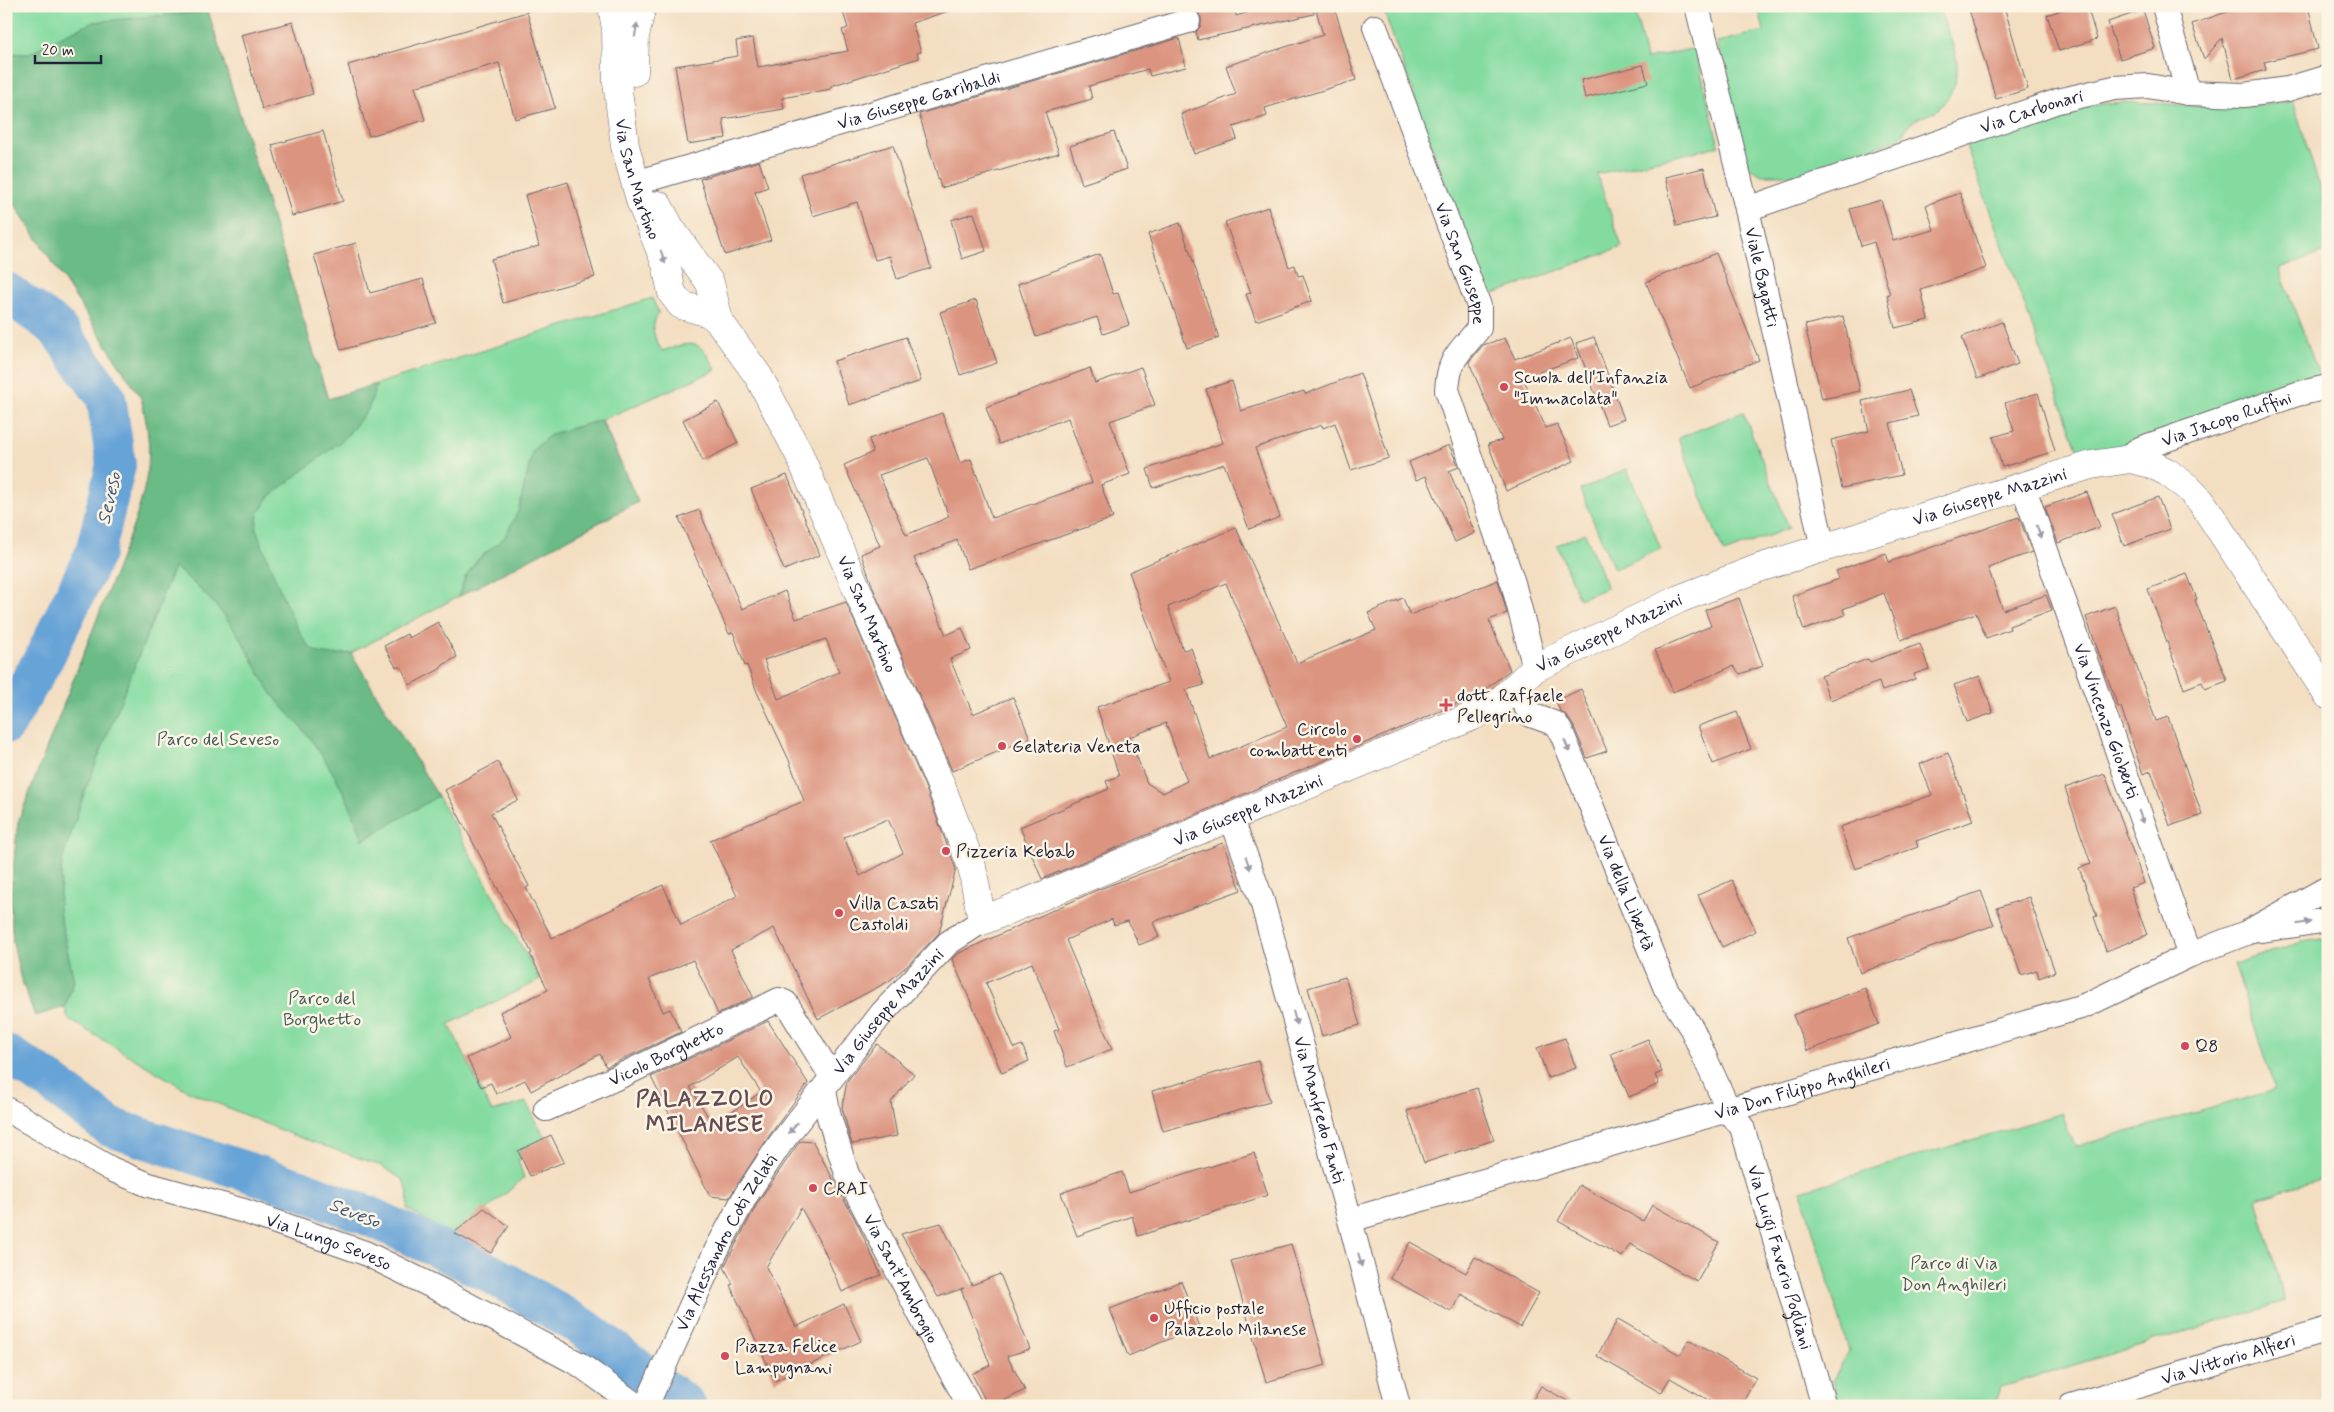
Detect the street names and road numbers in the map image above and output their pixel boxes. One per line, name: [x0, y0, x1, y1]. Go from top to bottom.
street label: Via Giuseppe Garibaldi: [834, 66, 1004, 136]
street label: Via Carbonari: [1977, 85, 2086, 140]
street label: Via San Martino: [609, 117, 666, 244]
street label: Via San Giuseppe: [1428, 199, 1490, 325]
street label: Viale Bagatti: [1738, 225, 1784, 330]
street label: Via Jacopo Ruffini: [2158, 386, 2295, 453]
street label: Via Giuseppe Mazzini: [1910, 462, 2070, 533]
street label: Via San Martino: [831, 552, 902, 677]
street label: Via Giuseppe Mazzini: [1532, 588, 1686, 679]
street label: Via Vincenzo Gioberti: [2067, 640, 2144, 802]
street label: Via Giuseppe Mazzini: [1170, 769, 1327, 853]
street label: Via della Libertà: [1591, 831, 1660, 955]
street label: Via Giuseppe Mazzini: [827, 943, 950, 1080]
street label: Vicolo Borghetto: [605, 1017, 728, 1093]
street label: Via Manfredo Fanti: [1287, 1034, 1350, 1187]
street label: Via Don Filippo Anghileri: [1712, 1052, 1893, 1126]
street label: Via Alessandro Coti Zelati: [670, 1149, 783, 1335]
street label: Via Luigi Faverio Pogliani: [1741, 1162, 1818, 1353]
street label: Via Lungo Seveso: [263, 1209, 395, 1277]
street label: Via Sant'Ambrogio: [857, 1210, 944, 1348]
street label: Via Vittorio Alfieri: [2158, 1328, 2298, 1391]

